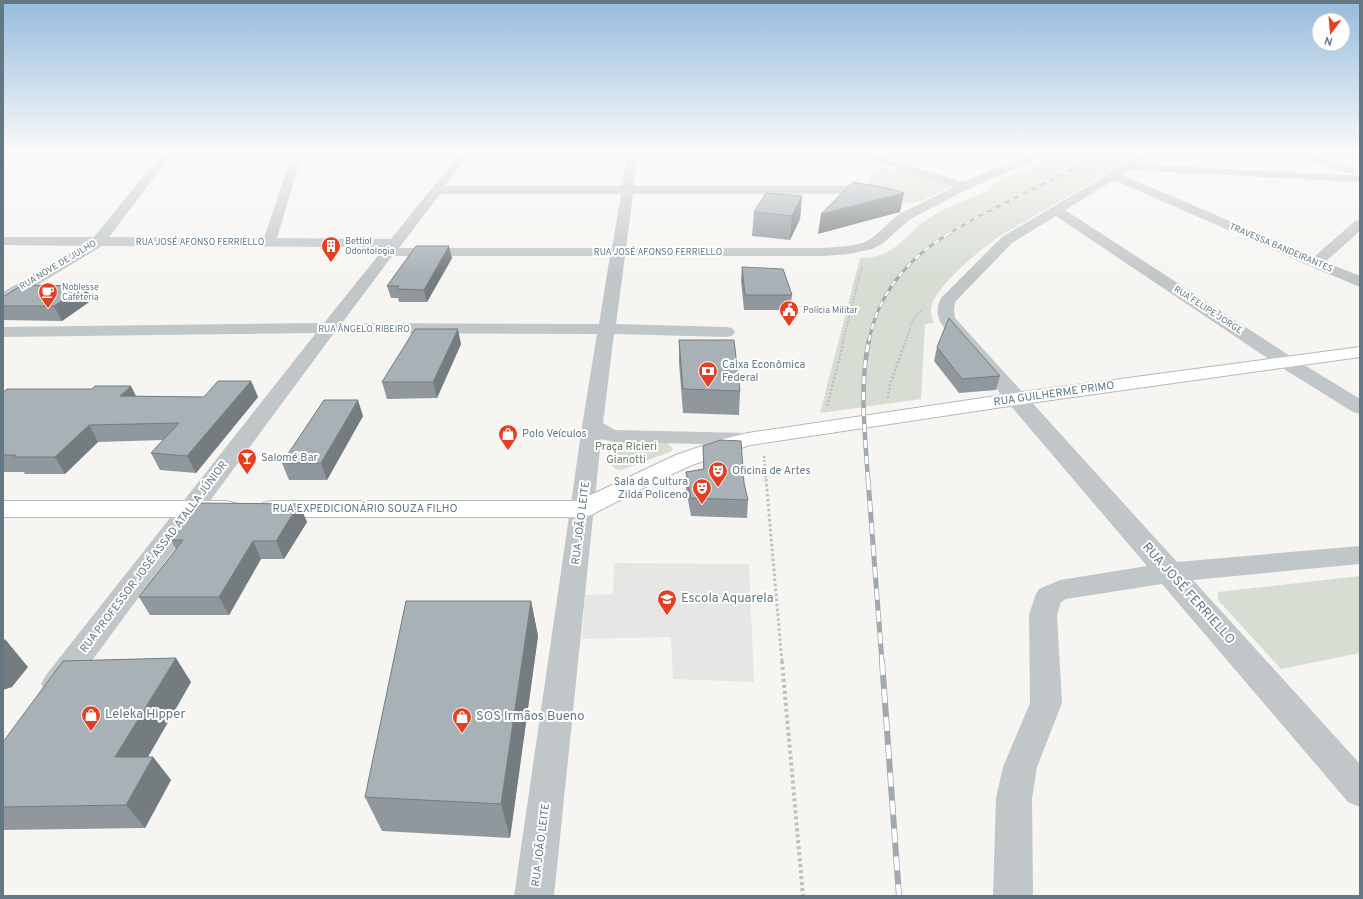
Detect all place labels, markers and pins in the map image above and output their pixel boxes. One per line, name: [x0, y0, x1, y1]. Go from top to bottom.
building icon: Bettiol Odontologia: [320, 235, 342, 263]
place label: Bettiol Odontologia: [345, 236, 395, 257]
cafe icon: Noblesse Cafeteria: [37, 281, 59, 309]
place label: Noblesse Cafeteria: [62, 282, 99, 303]
public building icon: Polícia Militar: [778, 299, 800, 327]
place label: Polícia Militar: [803, 305, 858, 316]
place label: Caixa Econômica Federal: [722, 358, 806, 385]
bank icon: Caixa Econômica Federal: [697, 360, 719, 388]
shop icon: Polo Veículos: [497, 423, 519, 451]
place label: Polo Veículos: [522, 427, 587, 441]
bar icon: Salomé Bar: [236, 447, 258, 475]
place label: Salomé Bar: [261, 451, 319, 465]
theatre icon: Oficina de Artes: [707, 460, 729, 488]
place label: Oficina de Artes: [732, 464, 811, 478]
place label: Sala da Cultura Zilda Policeno: [614, 475, 688, 502]
theatre icon: Sala da Cultura Zilda Policeno: [691, 477, 713, 505]
school or university icon: Escola Aquarela: [656, 588, 678, 616]
place label: Escola Aquarela: [681, 591, 774, 607]
shop icon: Leleka Hipper: [80, 704, 102, 732]
shop icon: SOS Irmãos Bueno: [451, 706, 473, 734]
place label: Leleka Hipper: [105, 707, 186, 723]
place label: SOS Irmãos Bueno: [476, 709, 585, 725]

